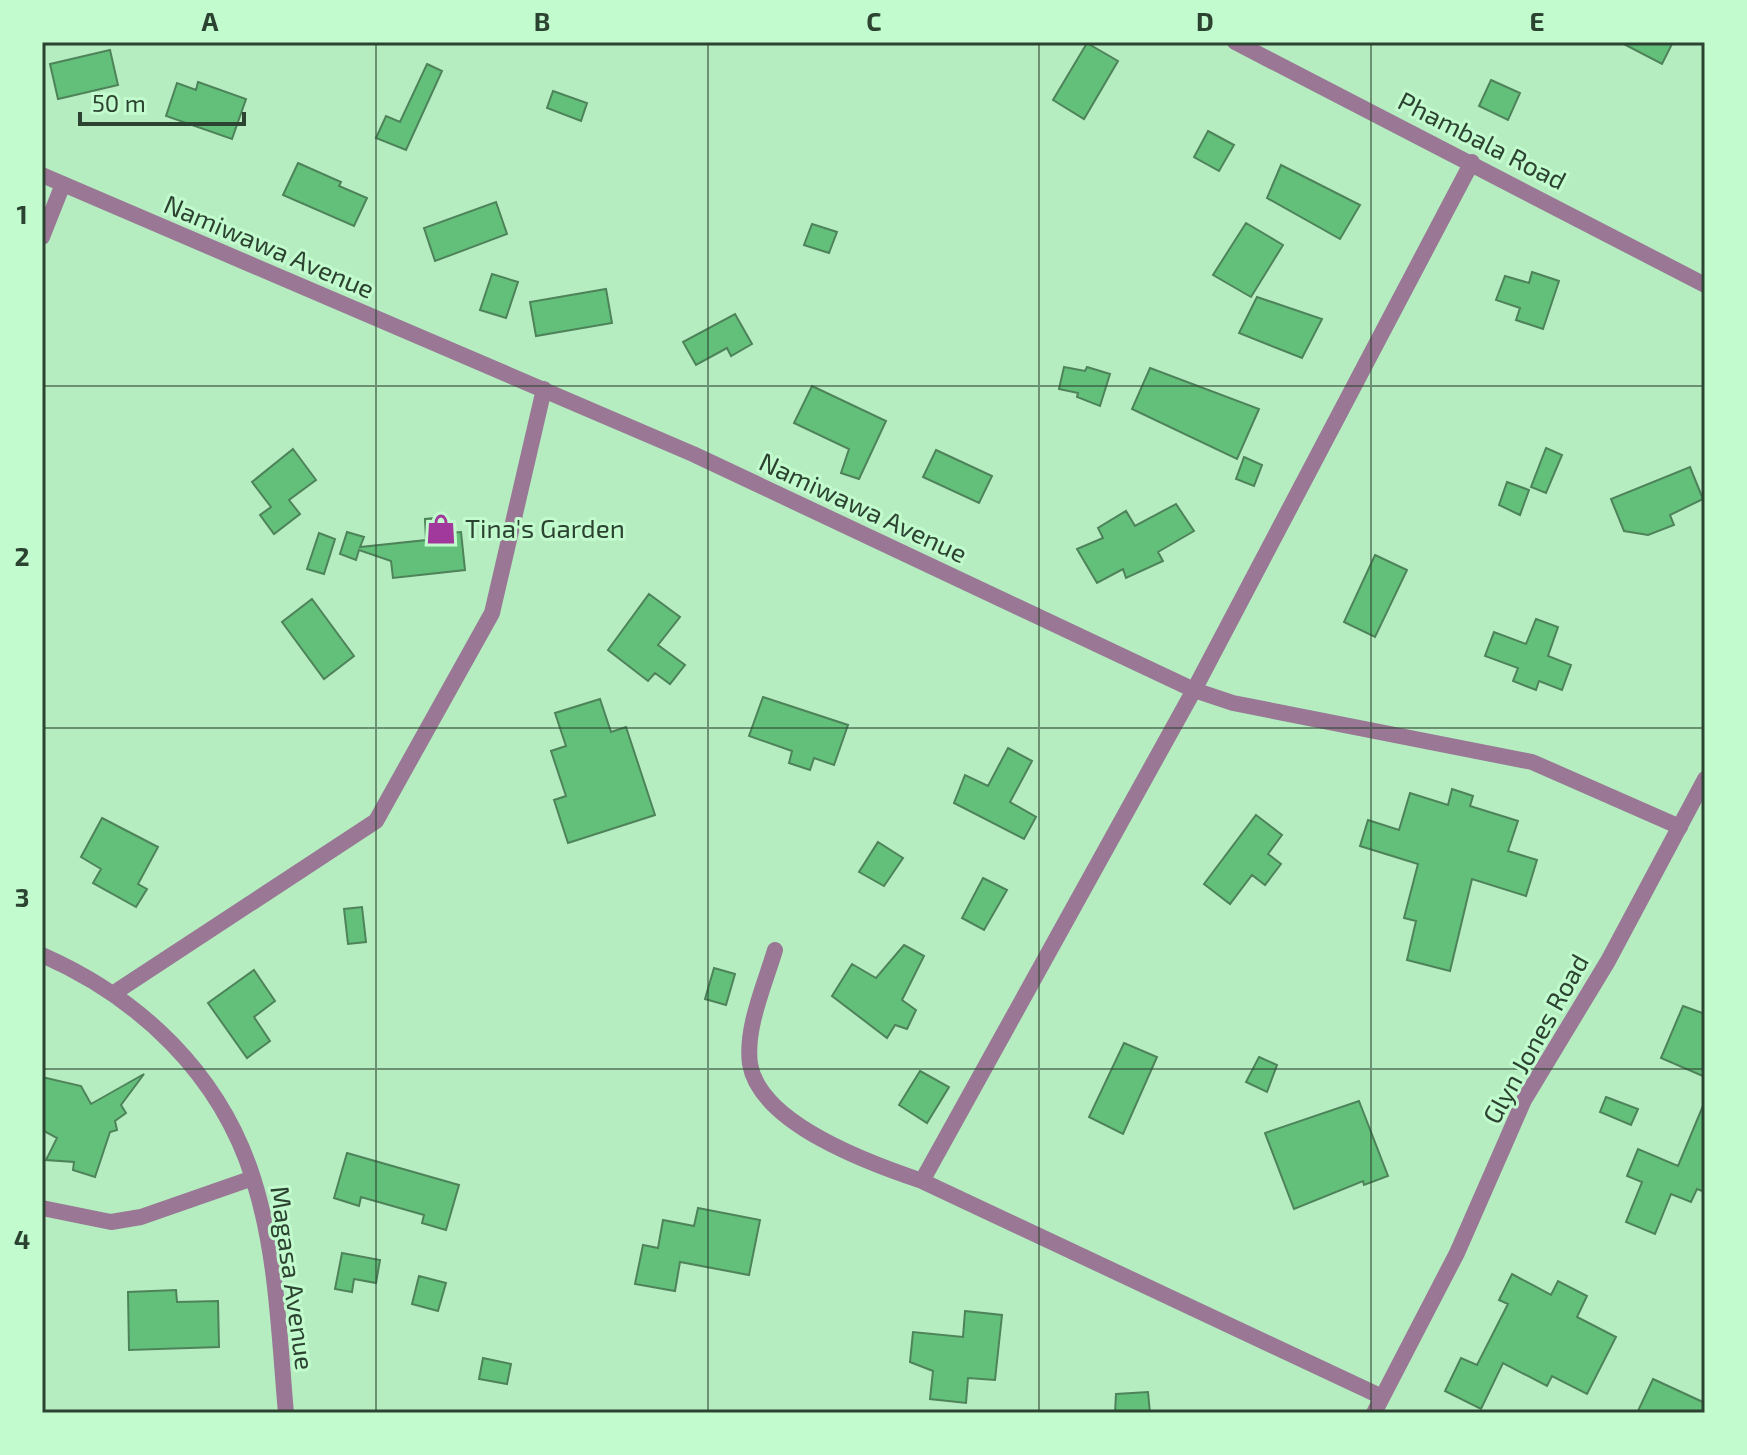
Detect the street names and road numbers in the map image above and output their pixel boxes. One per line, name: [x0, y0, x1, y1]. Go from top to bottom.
street label: Phambala Road: [1394, 84, 1572, 195]
street label: Namiwawa Avenue: [160, 187, 379, 304]
street label: Namiwawa Avenue: [755, 445, 972, 568]
street label: Glyn Jones Road: [1475, 948, 1594, 1129]
street label: Magasa Avenue: [265, 1184, 322, 1372]

